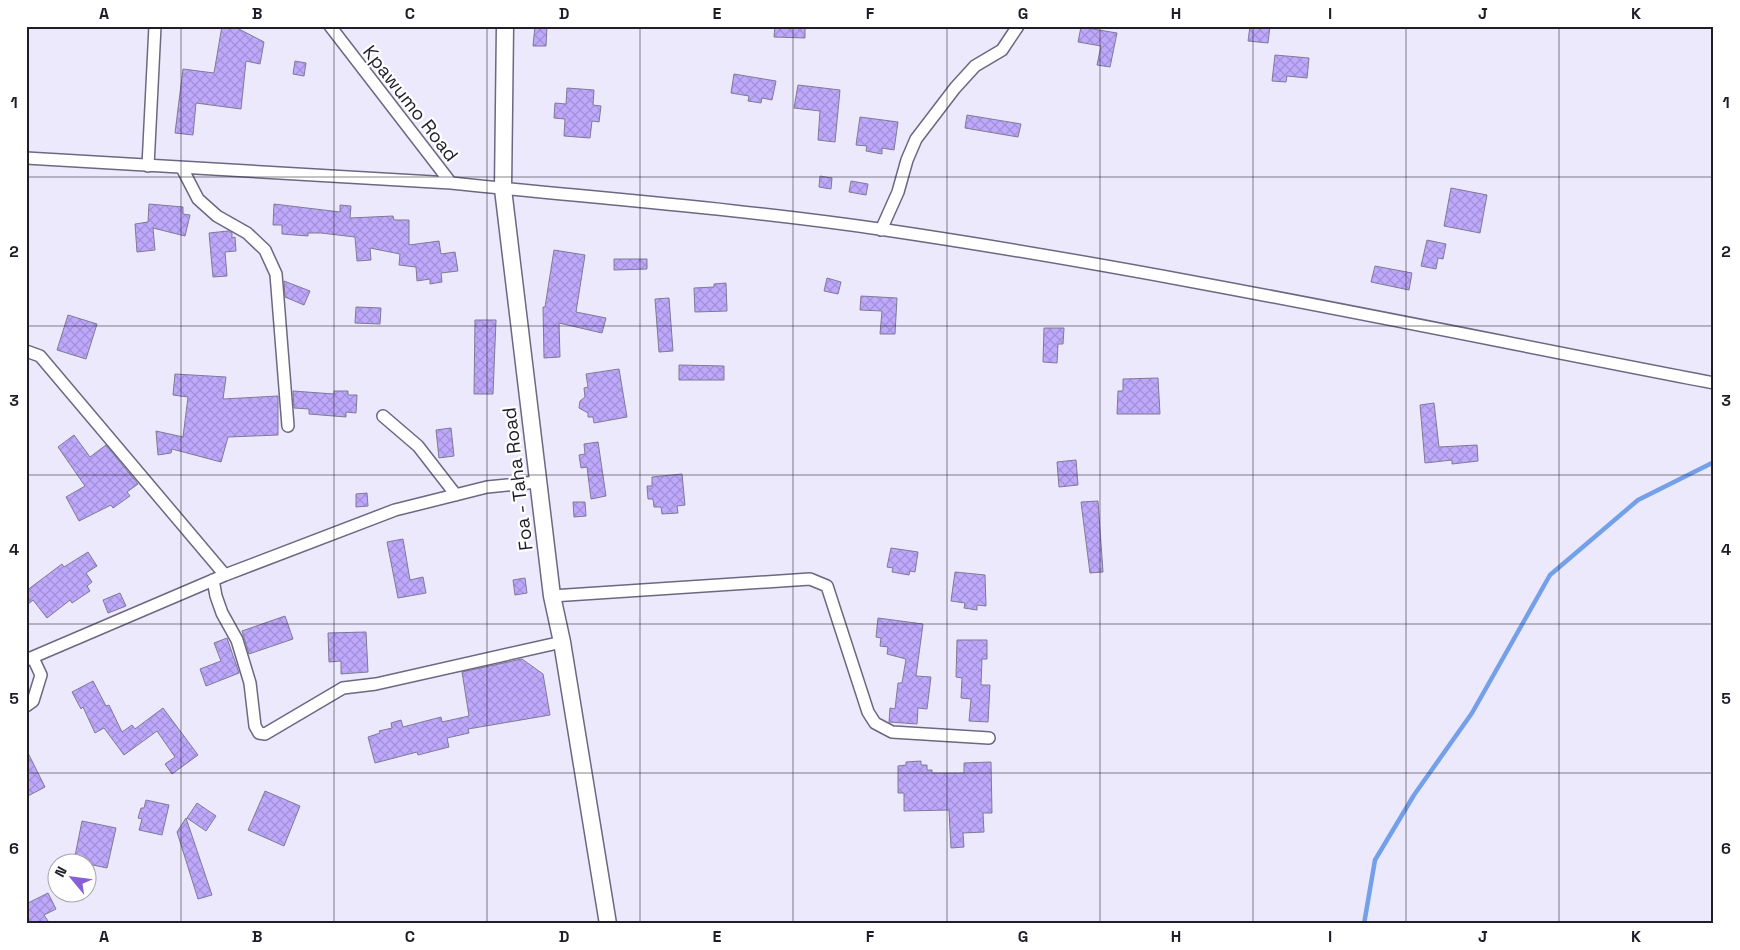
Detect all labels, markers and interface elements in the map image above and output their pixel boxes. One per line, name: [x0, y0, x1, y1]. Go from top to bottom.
text: A: [99, 3, 109, 24]
text: B: [252, 3, 262, 24]
text: C: [405, 3, 415, 24]
text: D: [559, 3, 569, 24]
text: E: [713, 3, 722, 24]
text: F: [866, 3, 875, 24]
text: G: [1018, 3, 1028, 24]
text: H: [1171, 3, 1181, 24]
text: I: [1328, 3, 1332, 24]
text: J: [1478, 3, 1488, 24]
text: K: [1631, 3, 1641, 24]
street label: Kpawumo Road: [357, 40, 464, 167]
text: 1: [10, 92, 18, 113]
text: 1: [1722, 92, 1730, 113]
text: 2: [9, 241, 19, 262]
text: 2: [1721, 241, 1731, 262]
text: 3: [9, 390, 19, 411]
text: 3: [1721, 390, 1731, 411]
street label: Foa - Taha Road: [496, 406, 539, 552]
text: 4: [9, 539, 19, 560]
text: 4: [1721, 539, 1731, 560]
text: 5: [9, 688, 19, 709]
text: 5: [1721, 688, 1731, 709]
text: 6: [9, 838, 19, 859]
text: 6: [1721, 838, 1731, 859]
north arrow: [48, 852, 98, 902]
text: N: [50, 863, 71, 880]
text: A: [99, 926, 109, 947]
text: B: [252, 926, 262, 947]
text: C: [405, 926, 415, 947]
text: D: [559, 926, 569, 947]
text: E: [713, 926, 722, 947]
text: F: [866, 926, 875, 947]
text: G: [1018, 926, 1028, 947]
text: H: [1171, 926, 1181, 947]
text: I: [1328, 926, 1332, 947]
text: J: [1478, 926, 1488, 947]
text: K: [1631, 926, 1641, 947]

